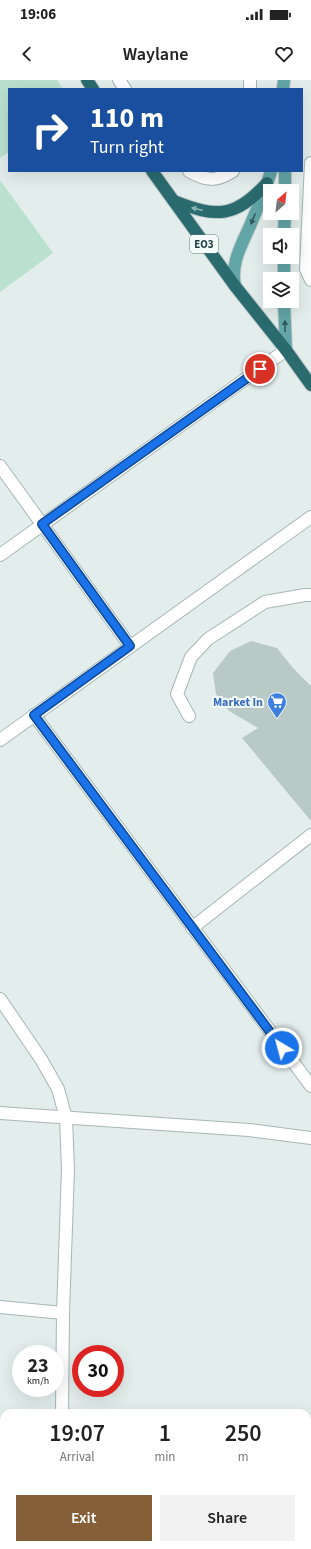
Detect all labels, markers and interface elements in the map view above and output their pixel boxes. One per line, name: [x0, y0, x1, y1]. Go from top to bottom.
text: 19:06: [20, 4, 56, 25]
text: Waylane: [123, 42, 188, 67]
icon: back: [16, 43, 38, 65]
icon: heart: [273, 43, 295, 65]
text: 110 m: [90, 98, 164, 138]
icon: right: [24, 104, 76, 156]
text: Turn right: [90, 135, 164, 160]
north arrow: [263, 184, 299, 220]
map controls: [263, 184, 299, 308]
one-way arrow: [190, 206, 203, 212]
one-way arrow: [250, 214, 256, 225]
button: sound: [263, 228, 299, 264]
road number: ΕΟ3: [190, 235, 218, 253]
button: layers: [263, 272, 299, 308]
one-way arrow: [282, 320, 289, 332]
pin: [243, 352, 277, 386]
icon: arrive: [249, 358, 271, 380]
supermarket icon: Market In: [266, 691, 288, 719]
place label: Market In: [213, 694, 263, 711]
position arrow: [261, 1027, 303, 1069]
speed limit sign: 30: [72, 1345, 124, 1397]
text: 23: [27, 1352, 49, 1380]
text: km/h: [27, 1374, 49, 1388]
text: 19:07: [49, 1416, 105, 1451]
text: 1: [159, 1416, 171, 1451]
text: 250: [225, 1416, 262, 1451]
text: Arrival: [60, 1448, 95, 1466]
text: min: [154, 1448, 175, 1466]
text: m: [238, 1448, 249, 1466]
button: Exit: [16, 1495, 152, 1541]
button: Share: [160, 1495, 295, 1541]

